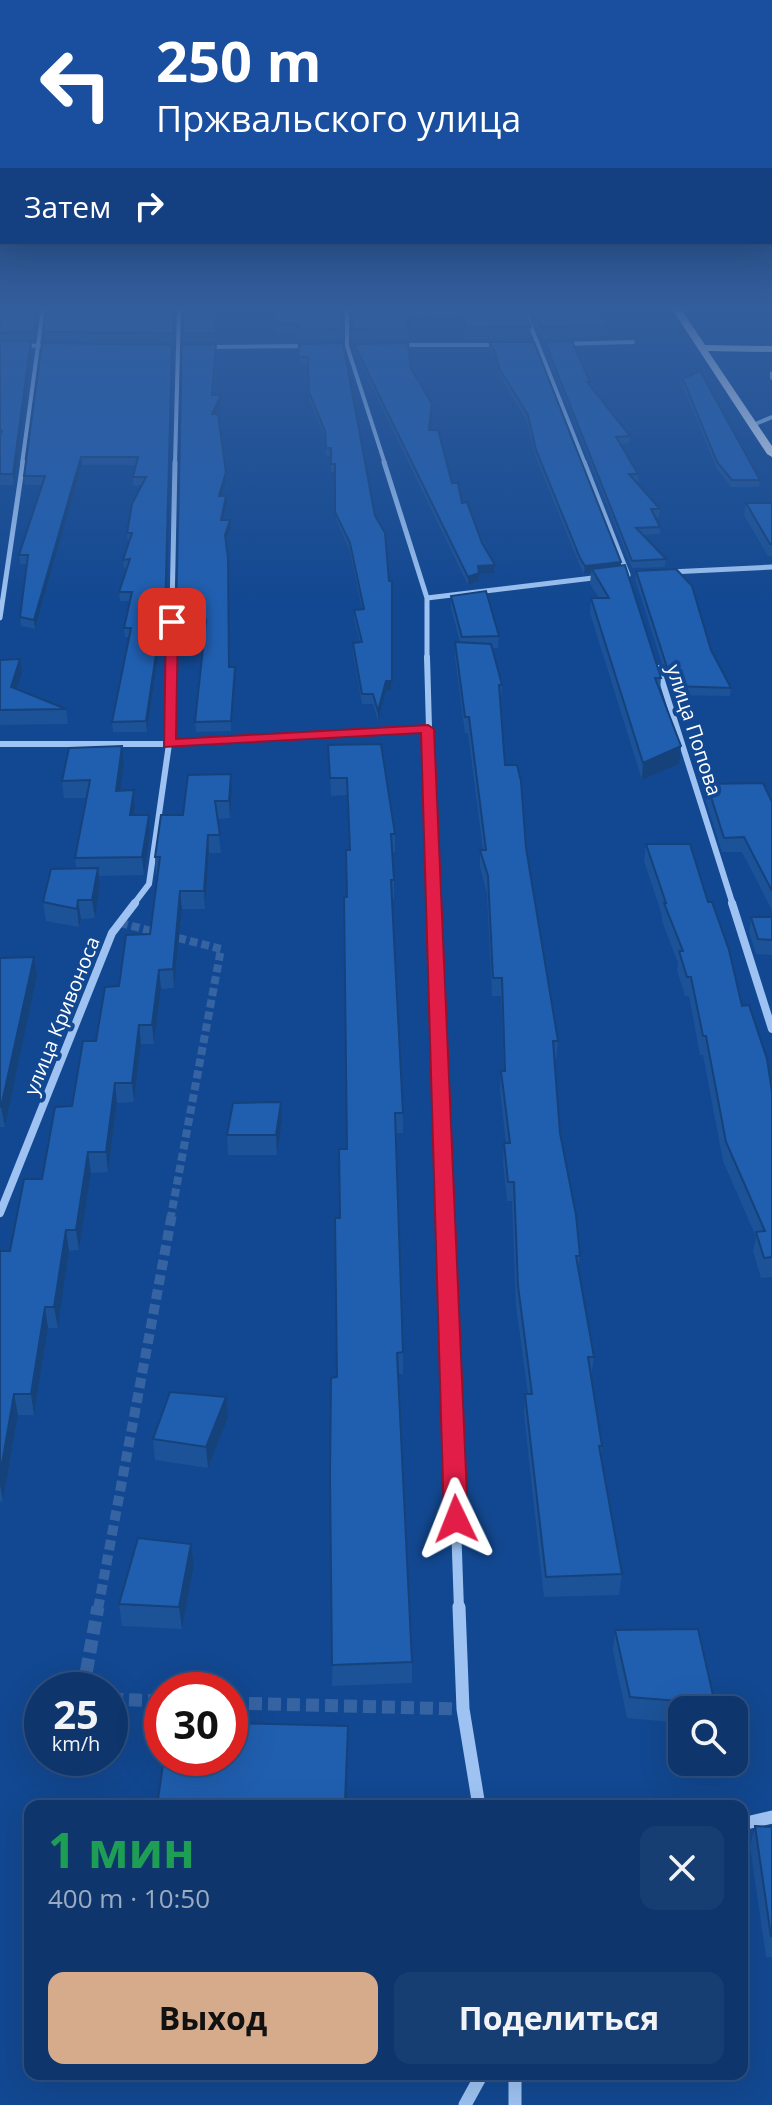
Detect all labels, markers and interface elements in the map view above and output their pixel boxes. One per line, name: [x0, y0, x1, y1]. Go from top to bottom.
text: 250 m: [156, 22, 322, 98]
icon: left: [24, 32, 128, 136]
text: Пржвальского улица: [156, 94, 521, 143]
icon: right: [127, 184, 171, 228]
text: Затем: [24, 186, 111, 227]
pin: [138, 588, 206, 656]
icon: arrive: [150, 600, 194, 644]
street label: улица Попова: [661, 661, 728, 799]
street label: улица Кривоноса: [17, 932, 106, 1099]
position arrow: [414, 1477, 498, 1561]
speed limit sign: 30: [144, 1672, 248, 1776]
text: 25: [53, 1686, 99, 1741]
map controls: [668, 1696, 748, 1776]
button: search: [668, 1696, 748, 1776]
text: km/h: [52, 1730, 100, 1757]
text: 1 мин: [48, 1817, 195, 1882]
button: close: [640, 1826, 724, 1910]
text: 400 m · 10:50: [48, 1880, 210, 1916]
button: Выход: [48, 1972, 378, 2064]
button: Поделиться: [394, 1972, 724, 2064]

